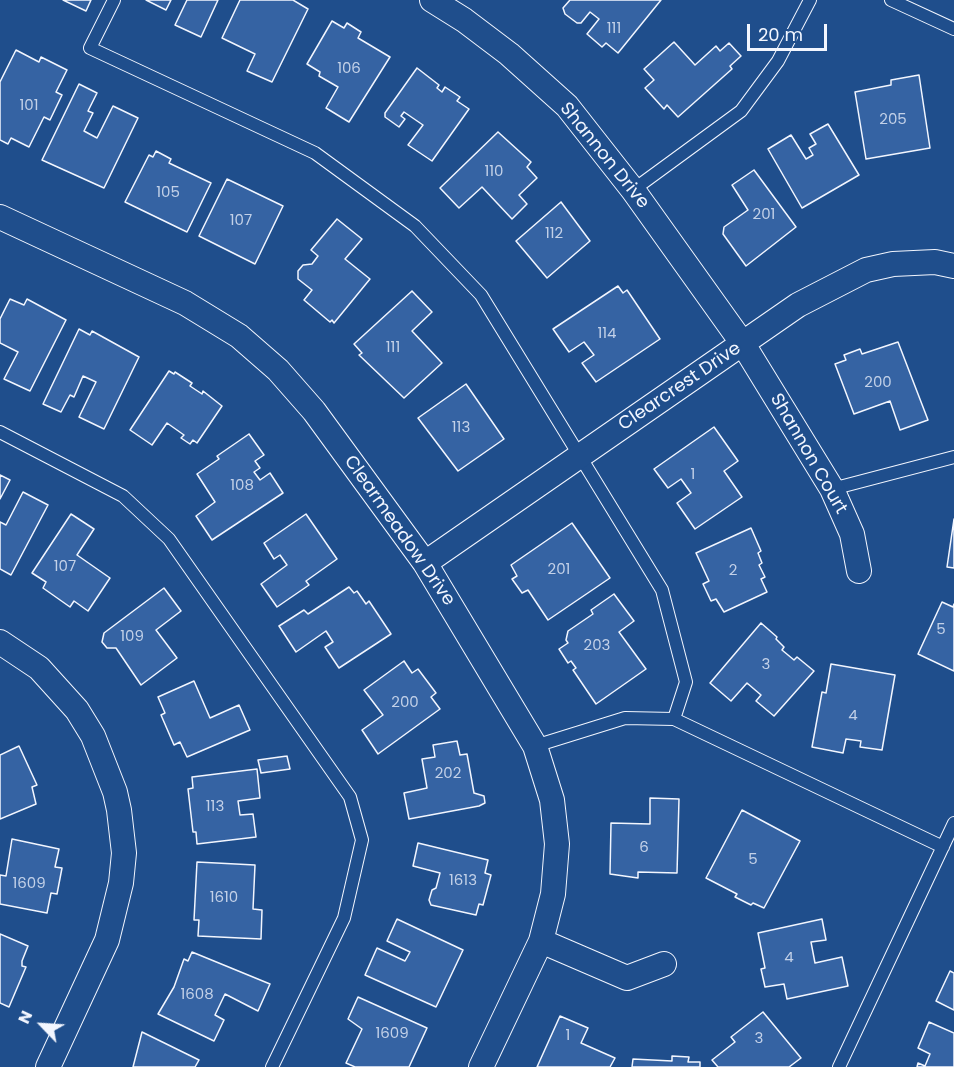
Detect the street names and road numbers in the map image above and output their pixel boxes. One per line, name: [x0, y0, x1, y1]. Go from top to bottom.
street label: Shannon Drive: [555, 99, 653, 213]
street label: Clearcrest Drive: [615, 338, 745, 436]
street label: Shannon Court: [765, 390, 851, 518]
street label: Clearmeadow Drive: [339, 452, 459, 610]

